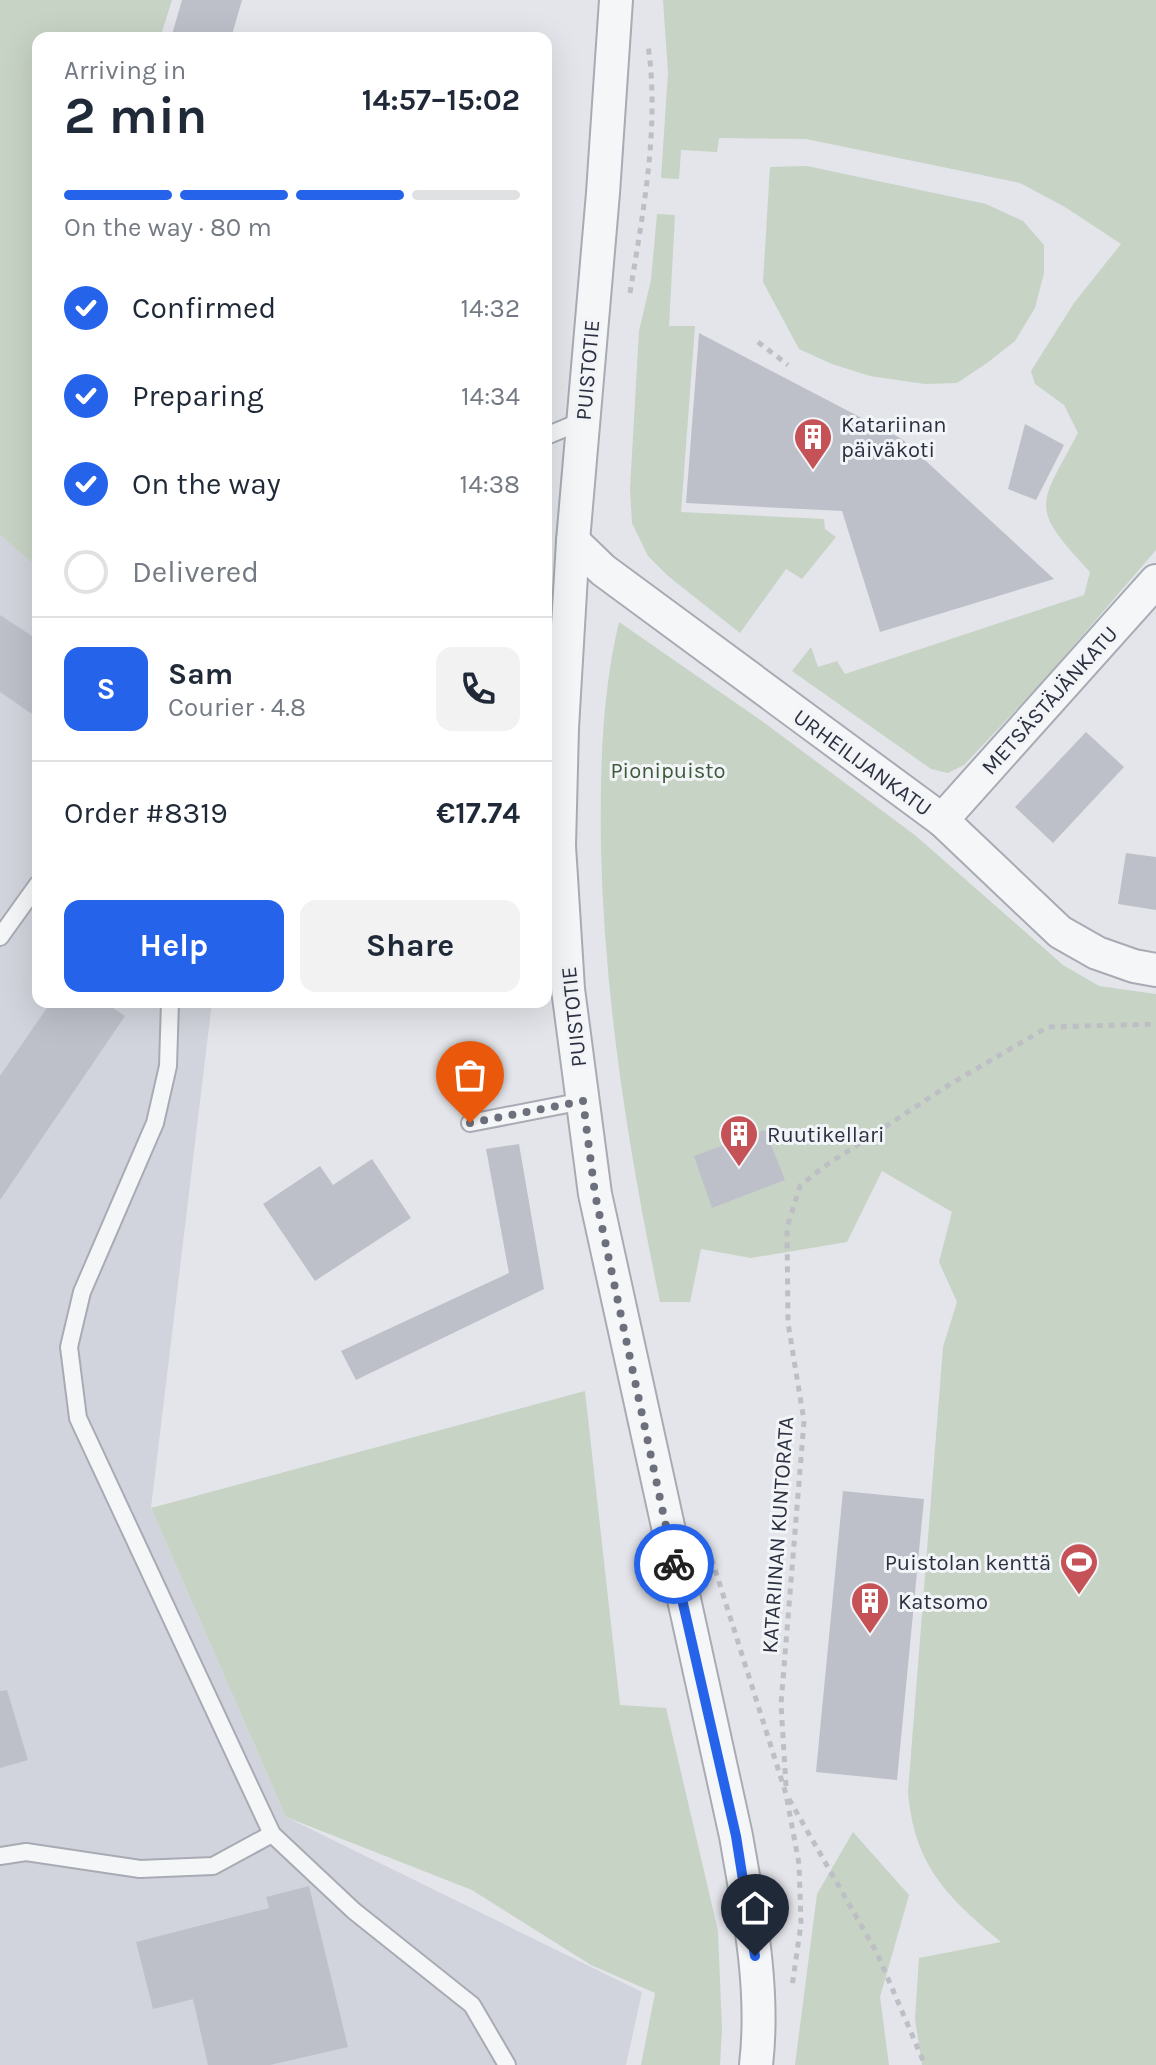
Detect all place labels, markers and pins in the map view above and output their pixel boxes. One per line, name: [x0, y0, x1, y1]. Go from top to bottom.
place label: Katariinan päiväkoti: [841, 412, 947, 463]
building icon: Katariinan päiväkoti: [792, 416, 834, 471]
pin: [436, 1041, 504, 1123]
building icon: Ruutikellari: [718, 1113, 760, 1168]
place label: Ruutikellari: [767, 1122, 885, 1148]
sports icon: Puistolan kenttä: [1058, 1541, 1100, 1596]
place label: Puistolan kenttä: [885, 1550, 1051, 1576]
building icon: Katsomo: [849, 1580, 891, 1635]
place label: Katsomo: [898, 1589, 988, 1615]
pin: [721, 1874, 789, 1956]

